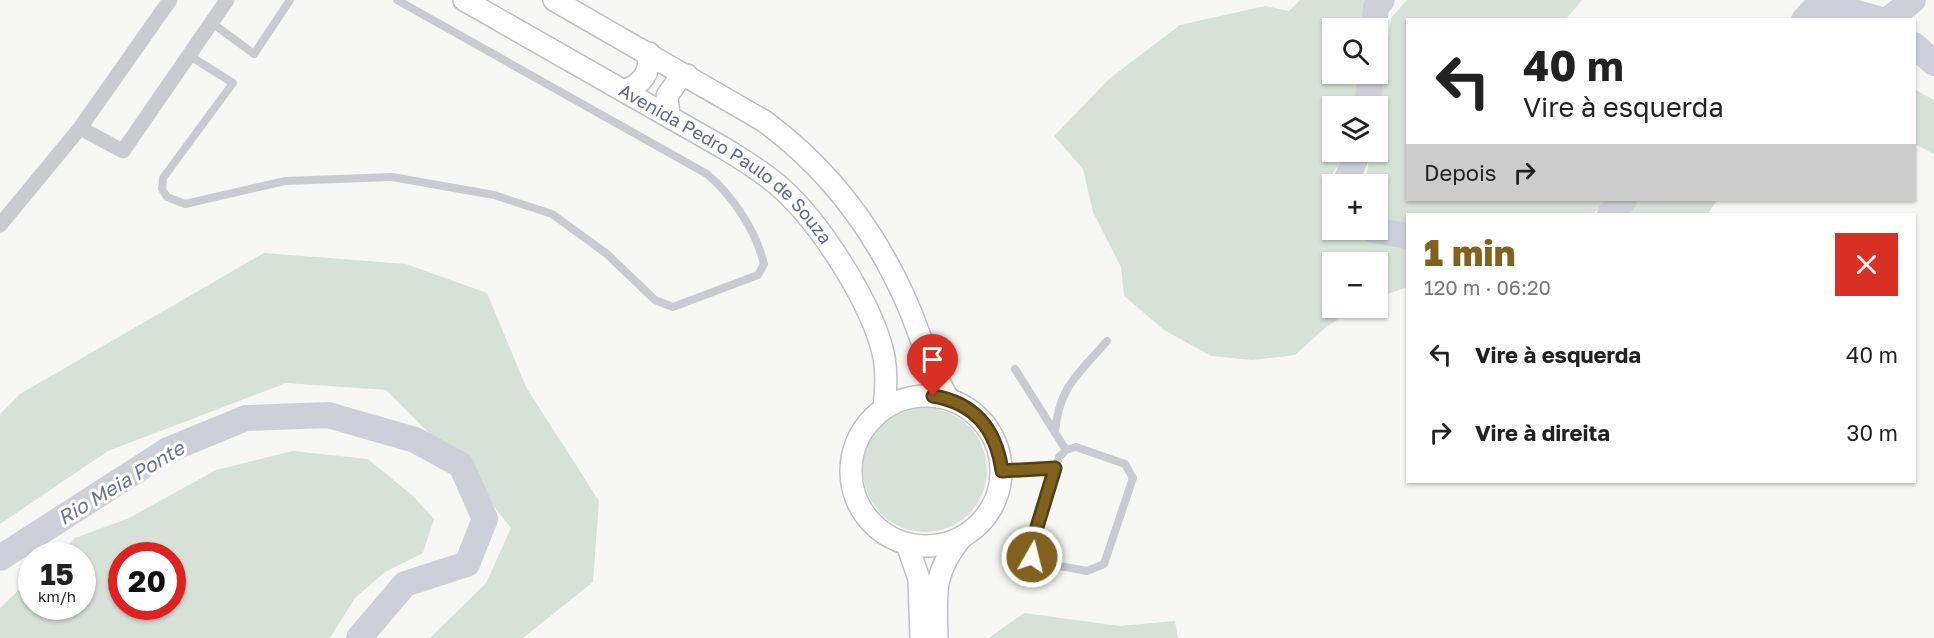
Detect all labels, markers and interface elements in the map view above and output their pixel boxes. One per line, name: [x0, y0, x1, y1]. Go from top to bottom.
map controls: [1322, 18, 1388, 318]
button: search: [1322, 18, 1388, 84]
text: 40 m: [1523, 40, 1624, 90]
icon: left: [1424, 42, 1502, 120]
street label: Avenida Pedro Paulo de Souza: [615, 79, 837, 248]
text: Vire à esquerda: [1523, 91, 1724, 123]
button: layers: [1322, 96, 1388, 162]
icon: right: [1508, 156, 1541, 189]
text: Depois: [1424, 159, 1496, 186]
button: +: [1322, 174, 1388, 240]
text: 1 min: [1424, 231, 1515, 274]
button: close: [1835, 233, 1898, 296]
button: −: [1322, 252, 1388, 318]
text: 120 m · 06:20: [1424, 275, 1551, 299]
pin: [907, 334, 958, 396]
icon: left: [1424, 338, 1457, 371]
text: Vire à esquerda: [1475, 341, 1641, 368]
text: 40 m: [1846, 341, 1898, 368]
icon: arrive: [916, 343, 949, 376]
icon: right: [1424, 416, 1457, 449]
text: Vire à direita: [1475, 419, 1610, 446]
text: 30 m: [1847, 419, 1898, 446]
water label: Rio Meia Ponte: [53, 434, 189, 529]
position arrow: [1000, 525, 1064, 589]
speed limit sign: 20: [108, 542, 186, 620]
text: 15: [40, 556, 74, 592]
text: km/h: [38, 587, 76, 605]

